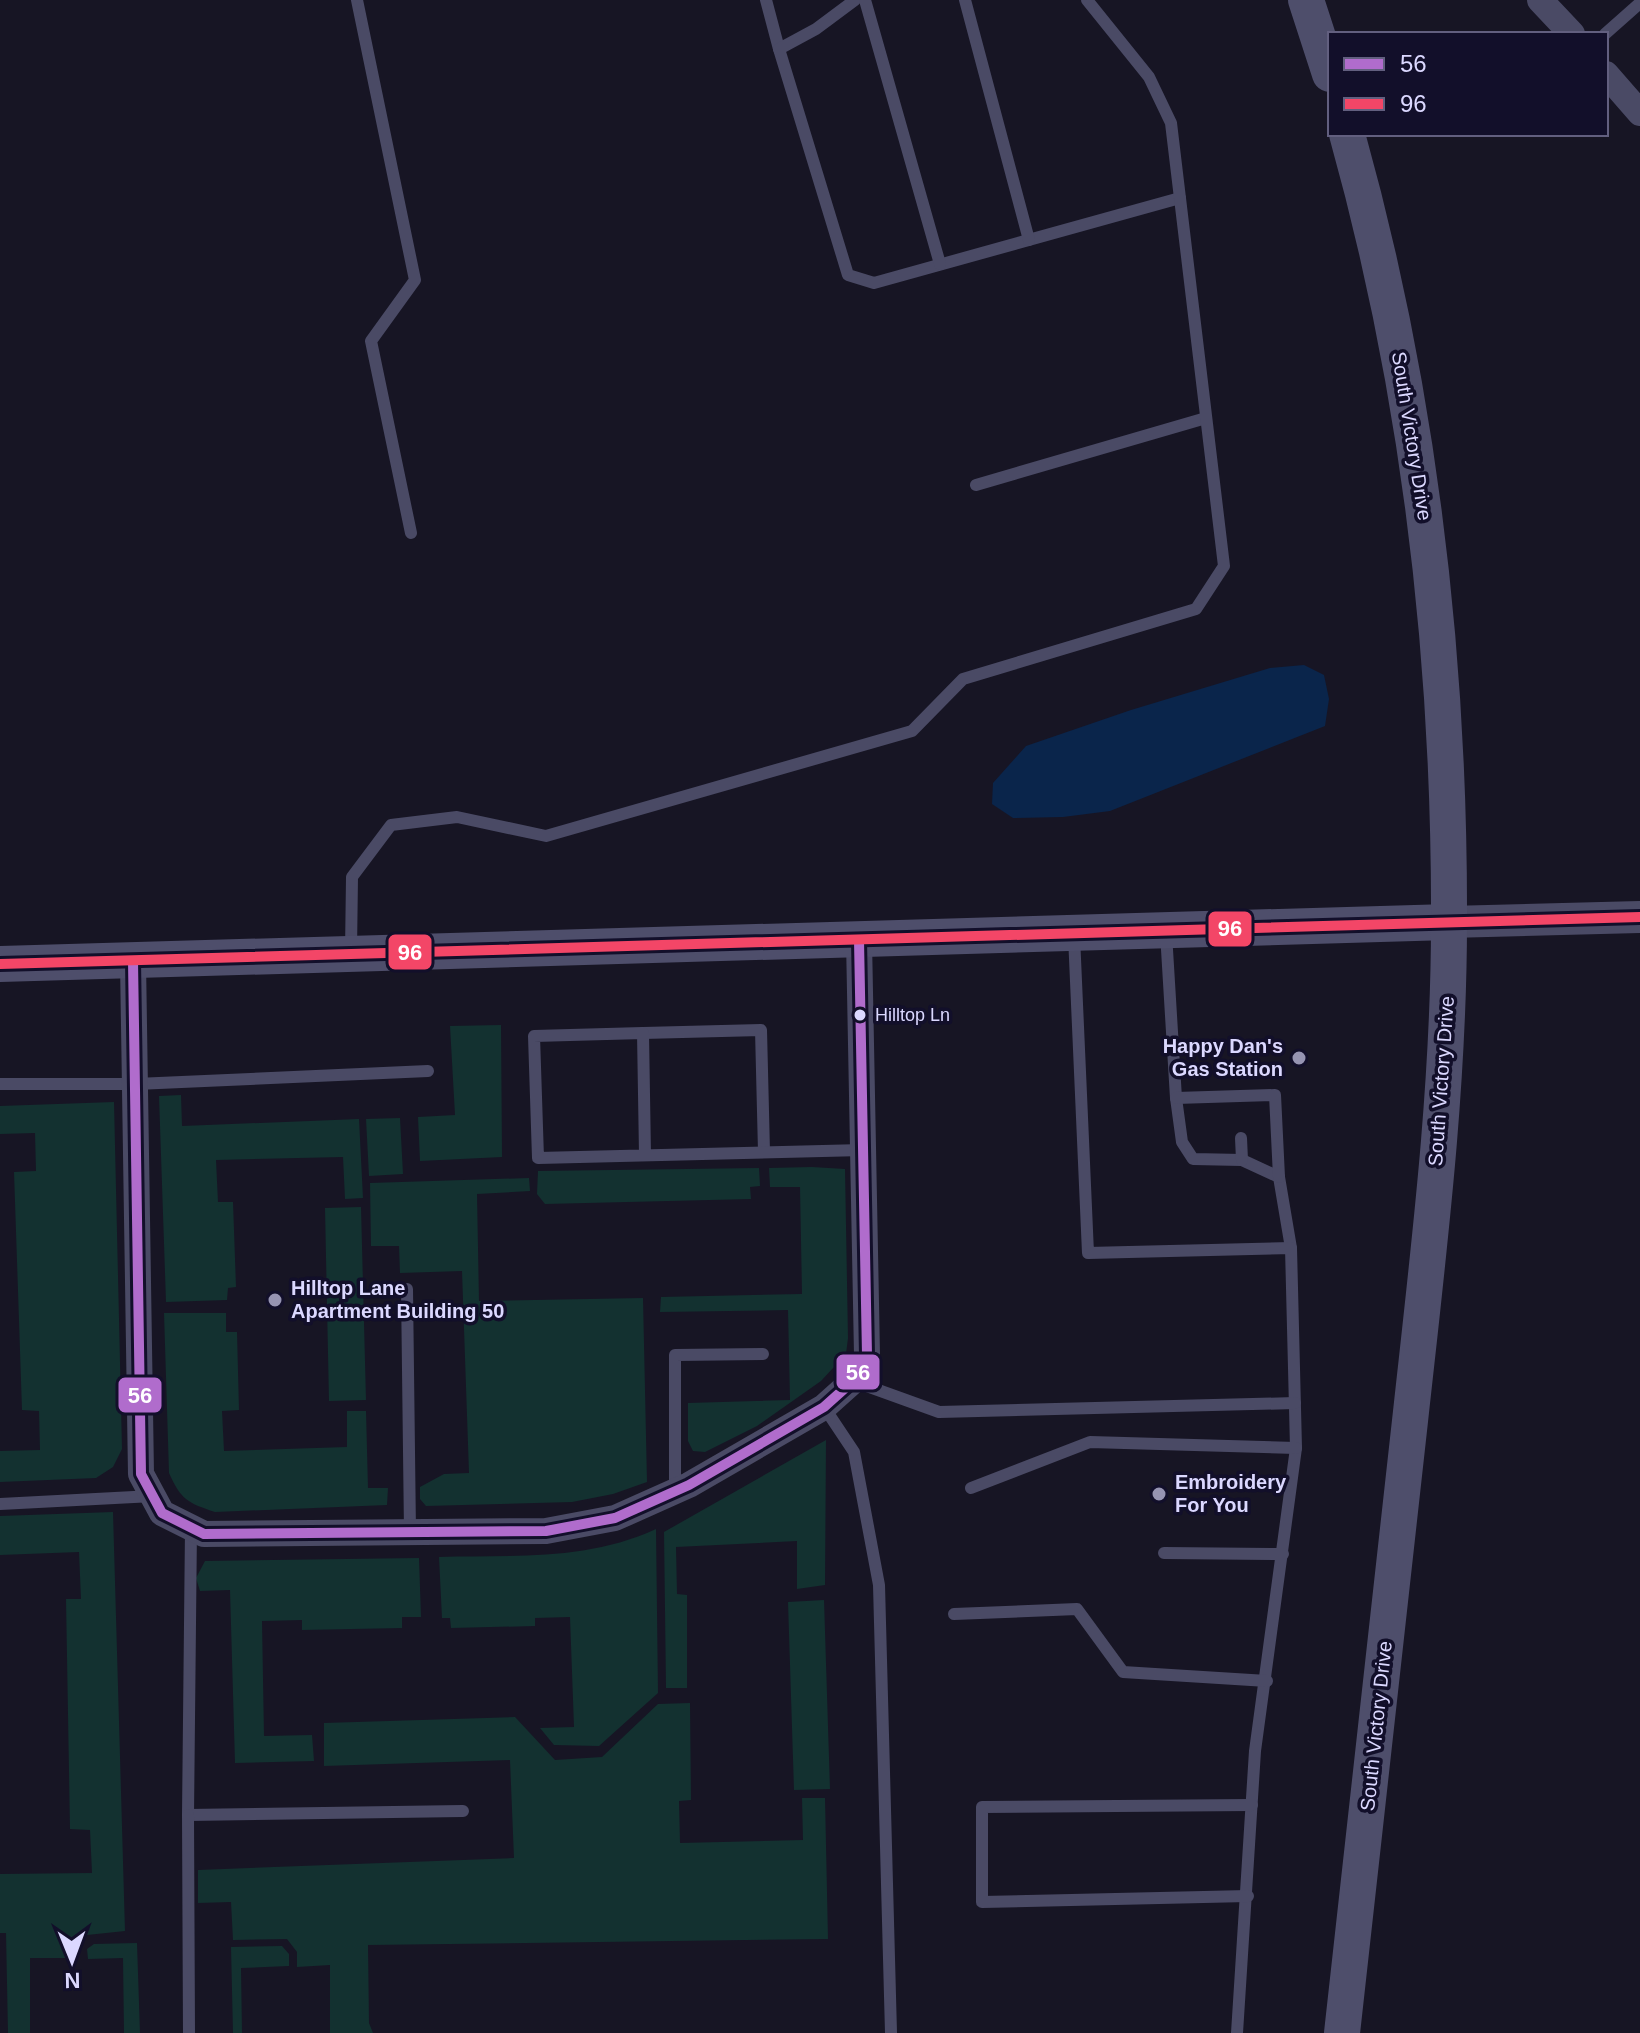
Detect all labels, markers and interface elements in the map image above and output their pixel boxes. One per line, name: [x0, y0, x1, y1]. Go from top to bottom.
legend: [1328, 32, 1608, 136]
text: 56: [1400, 50, 1427, 77]
text: 96: [1400, 90, 1427, 117]
street label: South Victory Drive: [1388, 350, 1436, 522]
line badge: 96: [1207, 910, 1253, 948]
text: 96: [1218, 916, 1242, 941]
line badge: 96: [387, 933, 433, 971]
text: 96: [398, 940, 422, 965]
street label: South Victory Drive: [1424, 995, 1458, 1167]
place label: Hilltop Ln: [875, 1005, 950, 1025]
marker: Hilltop Ln: [852, 1007, 868, 1023]
place label: Happy Dan's Gas Station: [1163, 1035, 1283, 1080]
marker: Happy Dan's Gas Station: [1290, 1049, 1308, 1067]
place label: Hilltop Lane Apartment Building 50: [291, 1277, 504, 1322]
marker: Hilltop Lane Apartment Building 50: [266, 1291, 284, 1309]
line badge: 56: [835, 1353, 881, 1391]
text: 56: [846, 1360, 870, 1385]
line badge: 56: [117, 1376, 163, 1414]
text: 56: [128, 1383, 152, 1408]
place label: Embroidery For You: [1175, 1471, 1287, 1516]
marker: Embroidery For You: [1150, 1485, 1168, 1503]
street label: South Victory Drive: [1356, 1640, 1396, 1812]
north arrow: [32, 1921, 112, 2001]
text: N: [64, 1968, 81, 1993]

